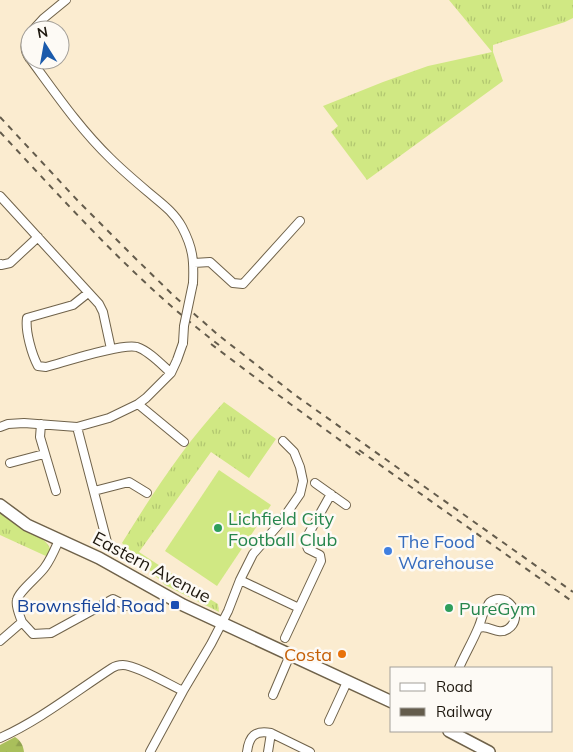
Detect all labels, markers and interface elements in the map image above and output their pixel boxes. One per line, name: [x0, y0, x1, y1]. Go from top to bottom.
north arrow: [20, 20, 70, 70]
text: N: [36, 22, 49, 42]
place label: Lichfield City Football Club: [228, 507, 337, 551]
marker: Lichfield City Football Club: [212, 522, 224, 534]
street label: Eastern Avenue: [89, 526, 215, 608]
place label: The Food Warehouse: [398, 530, 494, 574]
marker: The Food Warehouse: [382, 545, 394, 557]
place label: Brownsfield Road: [17, 594, 165, 617]
place label: PureGym: [459, 597, 536, 620]
marker: Brownsfield Road: [169, 599, 181, 611]
marker: PureGym: [443, 602, 455, 614]
place label: Costa: [284, 643, 332, 666]
marker: Costa: [336, 648, 348, 660]
legend: [390, 667, 553, 732]
text: Road: [436, 677, 473, 696]
text: Railway: [436, 702, 492, 721]

